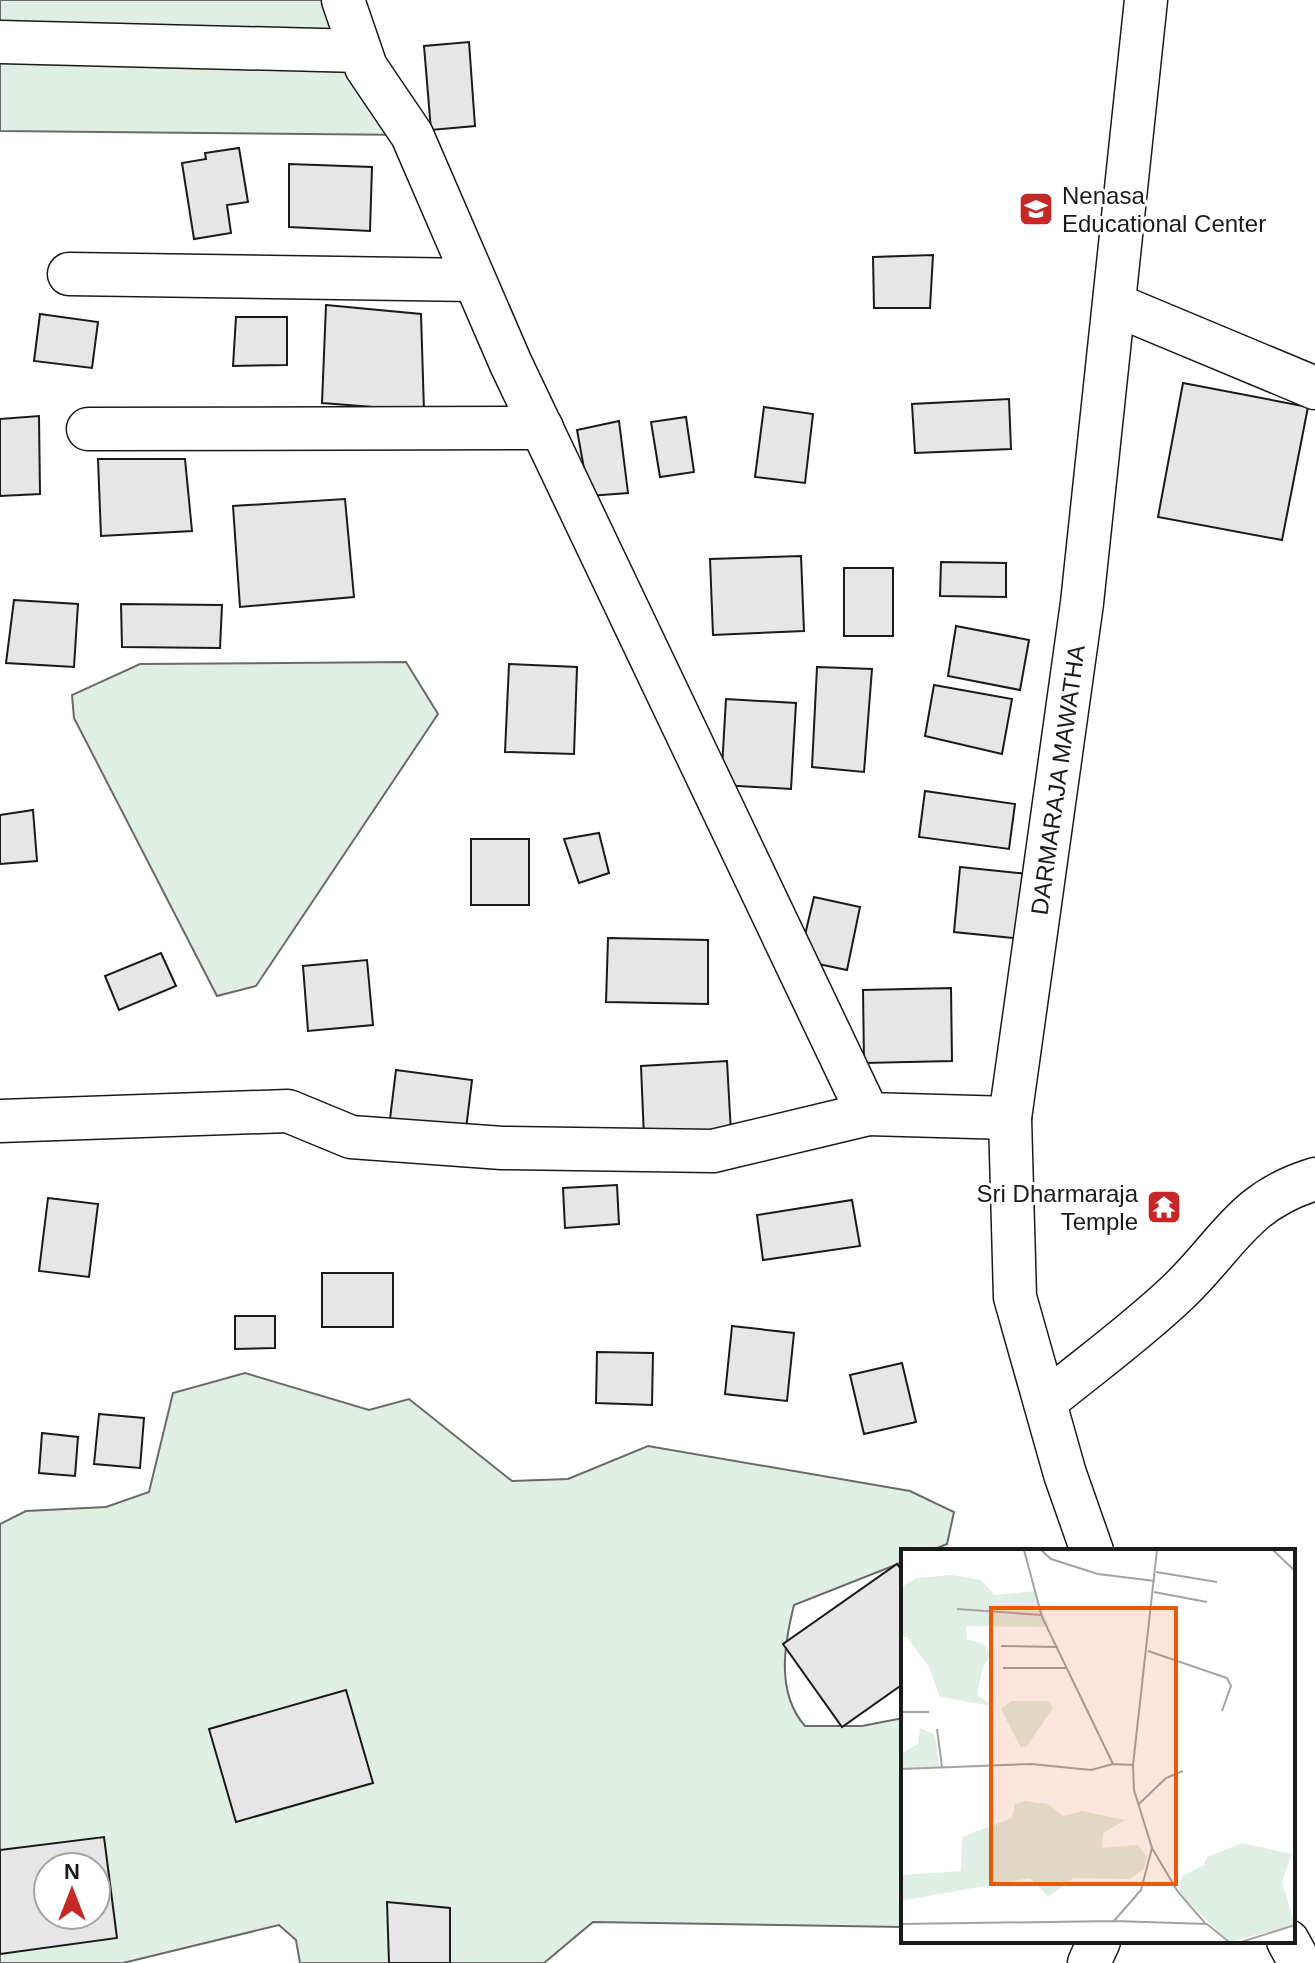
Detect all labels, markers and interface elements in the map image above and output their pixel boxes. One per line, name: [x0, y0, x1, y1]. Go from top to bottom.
place label: Nenasa Educational Center: [1062, 182, 1266, 237]
school or university icon: Nenasa Educational Center: [1017, 190, 1055, 228]
street label: DARMARAJA MAWATHA: [1025, 643, 1090, 917]
place label: Sri Dharmaraja Temple: [977, 1180, 1139, 1235]
temple icon: Sri Dharmaraja Temple: [1145, 1188, 1183, 1226]
inset map: [901, 1549, 1295, 1943]
north arrow: [32, 1851, 112, 1931]
text: N: [64, 1859, 80, 1884]

